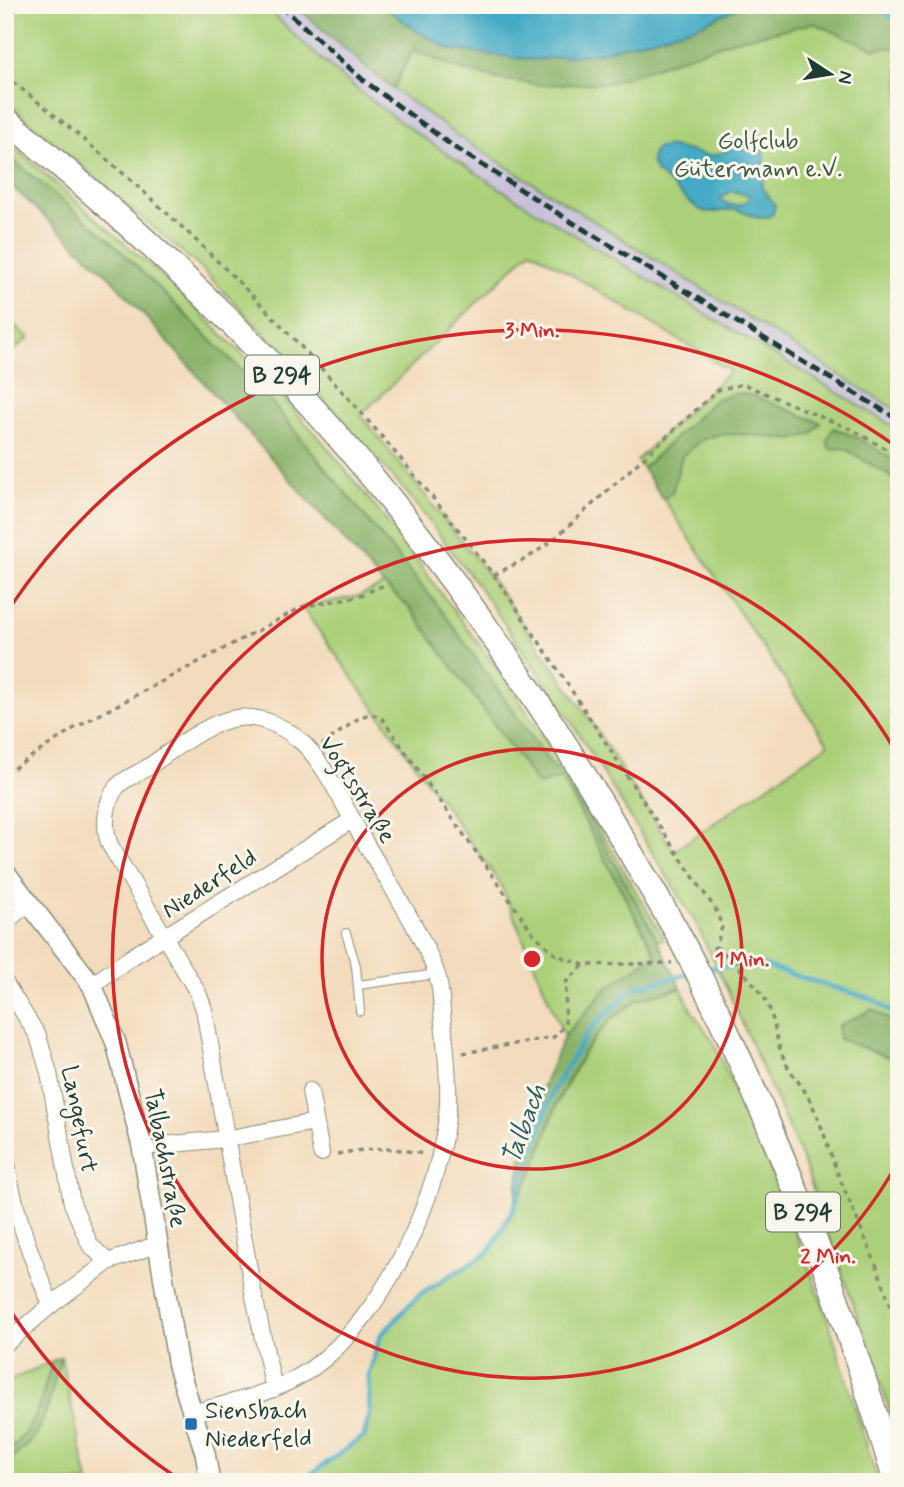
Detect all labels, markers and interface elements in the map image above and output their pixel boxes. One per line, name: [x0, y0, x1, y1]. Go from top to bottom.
north arrow: [796, 38, 866, 108]
text: N: [832, 68, 859, 86]
park label: Golfclub Gütermann e.V.: [674, 126, 842, 185]
text: 3 Min.: [505, 317, 559, 345]
road number: B 294: [245, 356, 319, 394]
street label: Vogtsstraße: [309, 730, 402, 851]
street label: Niederfeld: [157, 842, 263, 926]
text: 1 Min.: [715, 946, 769, 974]
centre of rings: [520, 947, 544, 971]
street label: Langefurt: [51, 1063, 104, 1176]
water label: Talbach: [495, 1080, 555, 1170]
street label: Talbachstraße: [136, 1086, 193, 1231]
road number: B 294: [766, 1192, 840, 1232]
text: 2 Min.: [800, 1243, 856, 1271]
place label: Siensbach Niederfeld: [205, 1396, 312, 1455]
marker: Siensbach Niederfeld: [183, 1416, 199, 1432]

